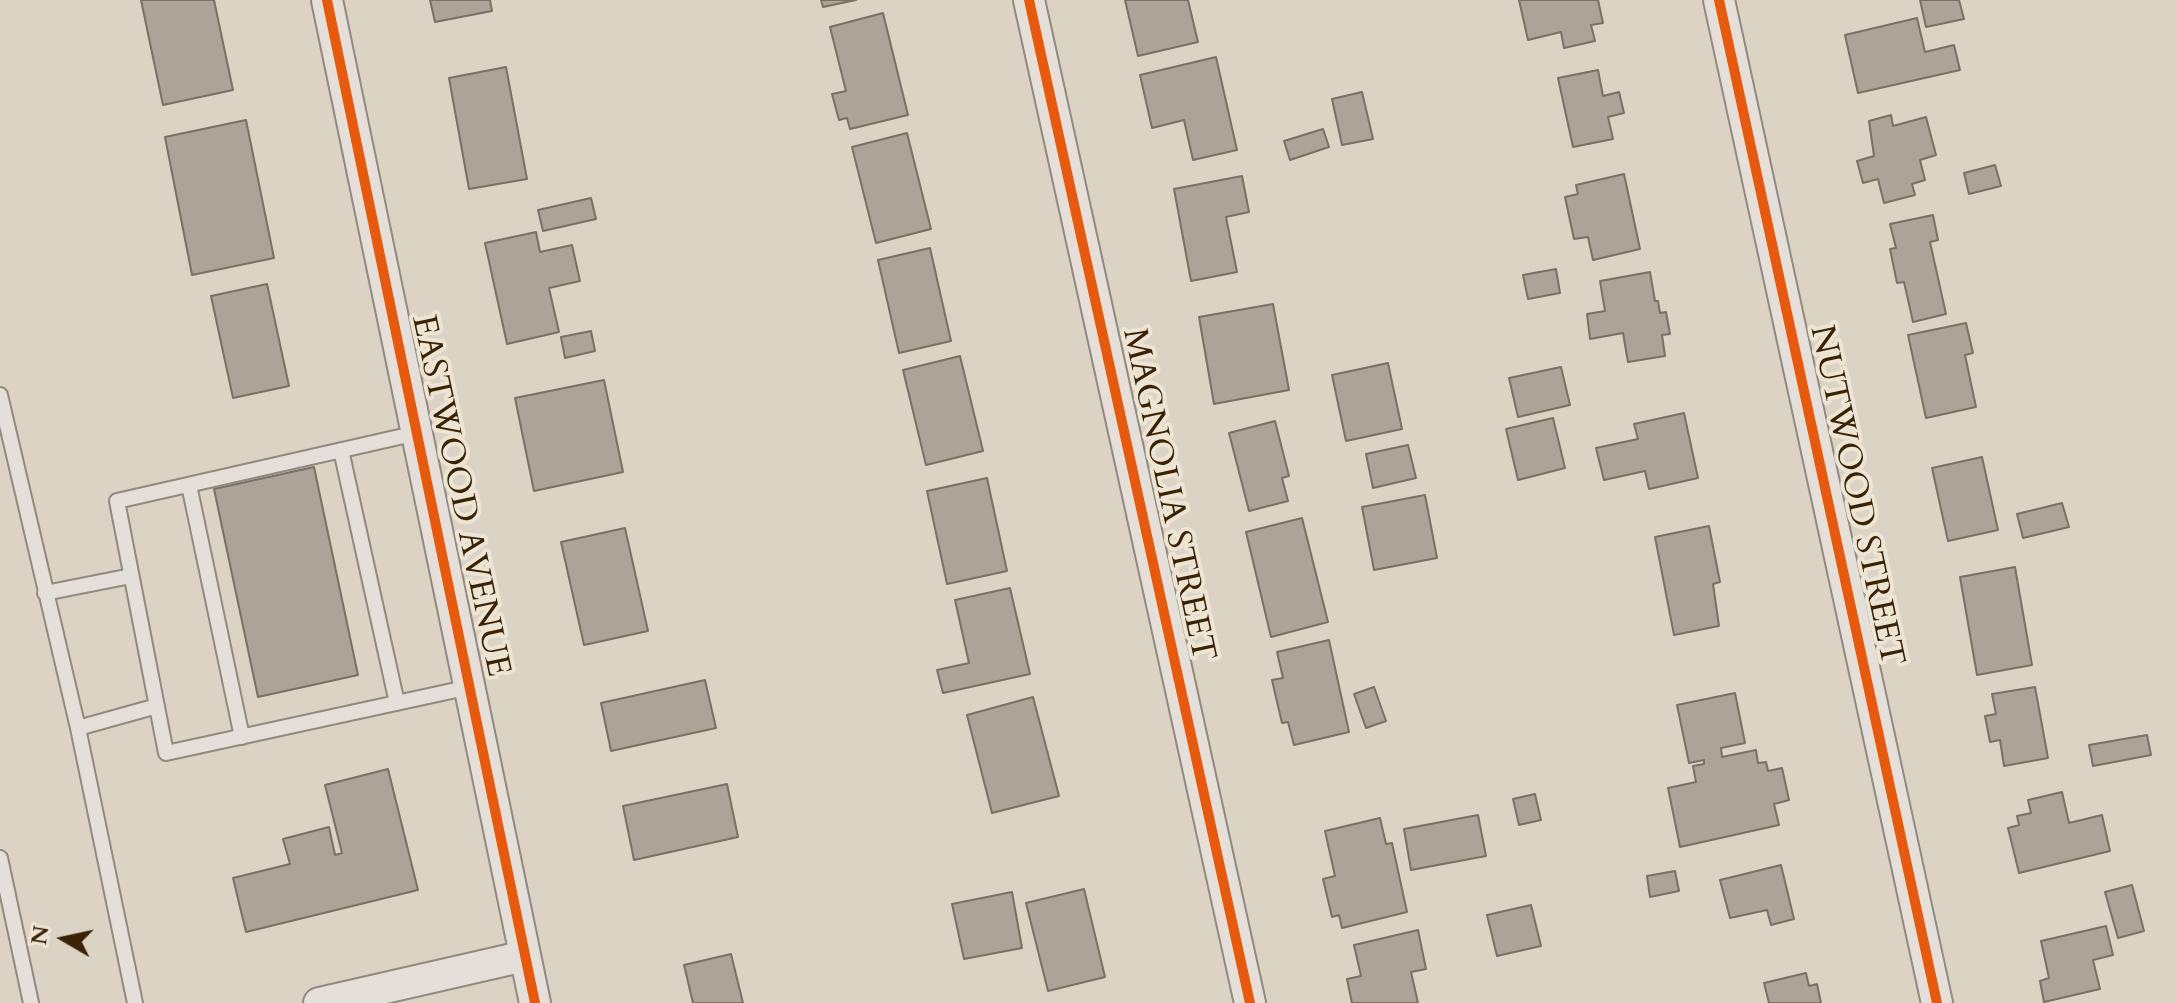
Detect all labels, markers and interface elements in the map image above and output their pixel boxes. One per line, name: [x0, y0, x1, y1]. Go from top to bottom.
street label: EASTWOOD AVENUE: [401, 312, 517, 680]
street label: NUTWOOD STREET: [1799, 322, 1911, 670]
street label: MAGNOLIA STREET: [1112, 325, 1222, 665]
north arrow: [24, 899, 104, 979]
text: N: [24, 923, 57, 947]

